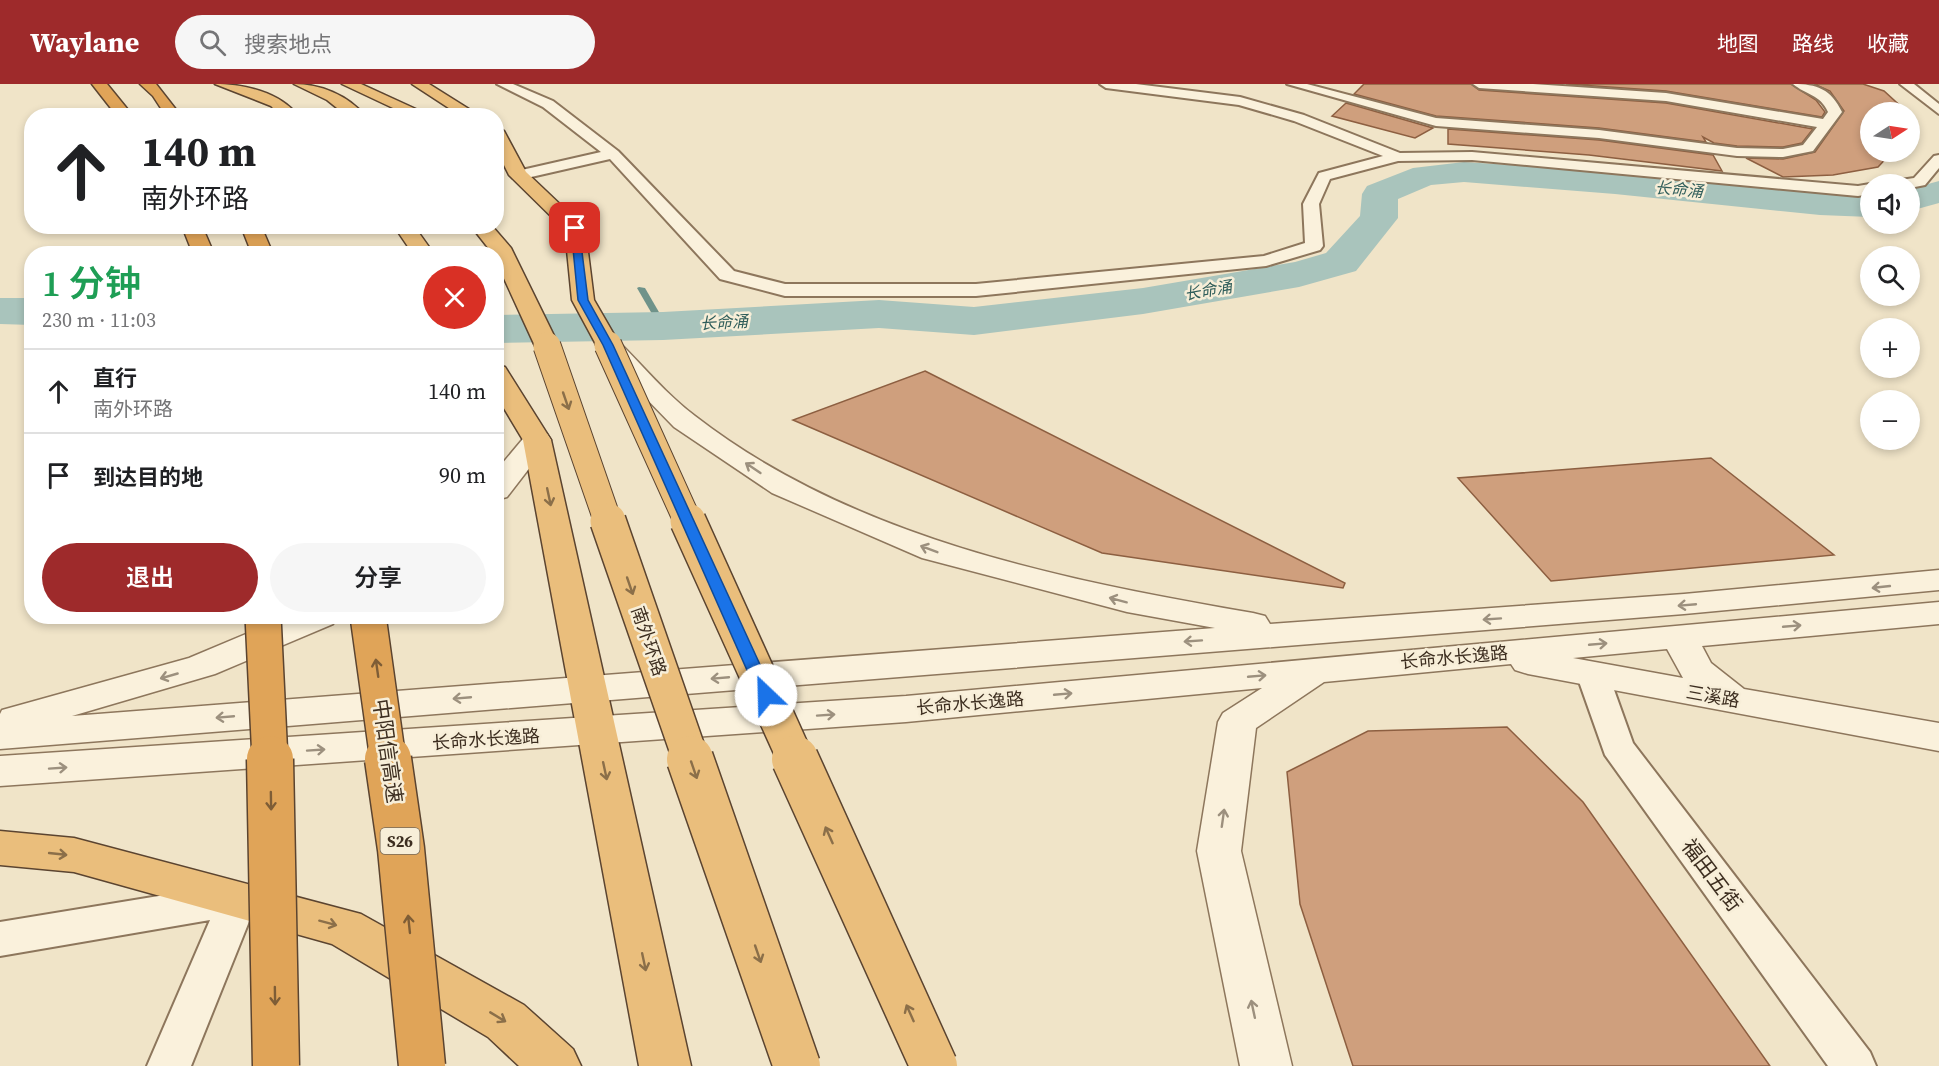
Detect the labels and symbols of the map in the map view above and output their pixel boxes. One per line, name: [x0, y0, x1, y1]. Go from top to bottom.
north arrow: [1860, 102, 1920, 162]
water label: 长命涌: [1654, 176, 1706, 202]
pin: [549, 202, 600, 253]
water label: 长命涌: [1182, 275, 1236, 305]
water label: 长命涌: [699, 310, 751, 334]
one-way arrow: [561, 391, 572, 410]
one-way arrow: [745, 461, 762, 473]
one-way arrow: [544, 487, 555, 507]
one-way arrow: [921, 543, 939, 554]
one-way arrow: [625, 576, 636, 595]
one-way arrow: [1871, 582, 1891, 593]
one-way arrow: [1109, 593, 1128, 605]
one-way arrow: [1677, 599, 1697, 610]
street label: 南外环路: [625, 603, 673, 679]
one-way arrow: [1483, 614, 1503, 625]
one-way arrow: [1782, 620, 1801, 631]
one-way arrow: [1184, 636, 1203, 647]
one-way arrow: [1587, 638, 1607, 649]
street label: 长命水长逸路: [1399, 640, 1509, 674]
one-way arrow: [371, 659, 382, 679]
position arrow: [734, 663, 798, 727]
one-way arrow: [160, 670, 179, 682]
one-way arrow: [1247, 670, 1267, 681]
one-way arrow: [711, 673, 731, 684]
street label: 三溪路: [1684, 679, 1742, 713]
street label: 长命水长逸路: [915, 686, 1025, 720]
one-way arrow: [1053, 688, 1073, 699]
one-way arrow: [452, 693, 472, 704]
street label: 中阳信高速: [366, 697, 410, 805]
one-way arrow: [815, 709, 835, 720]
one-way arrow: [216, 712, 236, 723]
street label: 长命水长逸路: [431, 723, 541, 755]
one-way arrow: [305, 745, 325, 756]
one-way arrow: [600, 760, 611, 780]
one-way arrow: [689, 760, 700, 779]
one-way arrow: [48, 762, 68, 773]
one-way arrow: [265, 790, 277, 810]
one-way arrow: [1218, 809, 1229, 828]
one-way arrow: [823, 826, 834, 844]
road number: S26: [380, 828, 420, 854]
street label: 福田五街: [1675, 833, 1749, 917]
one-way arrow: [48, 849, 68, 860]
one-way arrow: [403, 915, 414, 935]
one-way arrow: [318, 918, 337, 929]
one-way arrow: [753, 944, 764, 963]
one-way arrow: [639, 952, 650, 971]
one-way arrow: [269, 985, 280, 1005]
one-way arrow: [1247, 1000, 1258, 1019]
one-way arrow: [903, 1004, 915, 1022]
one-way arrow: [489, 1012, 506, 1024]

